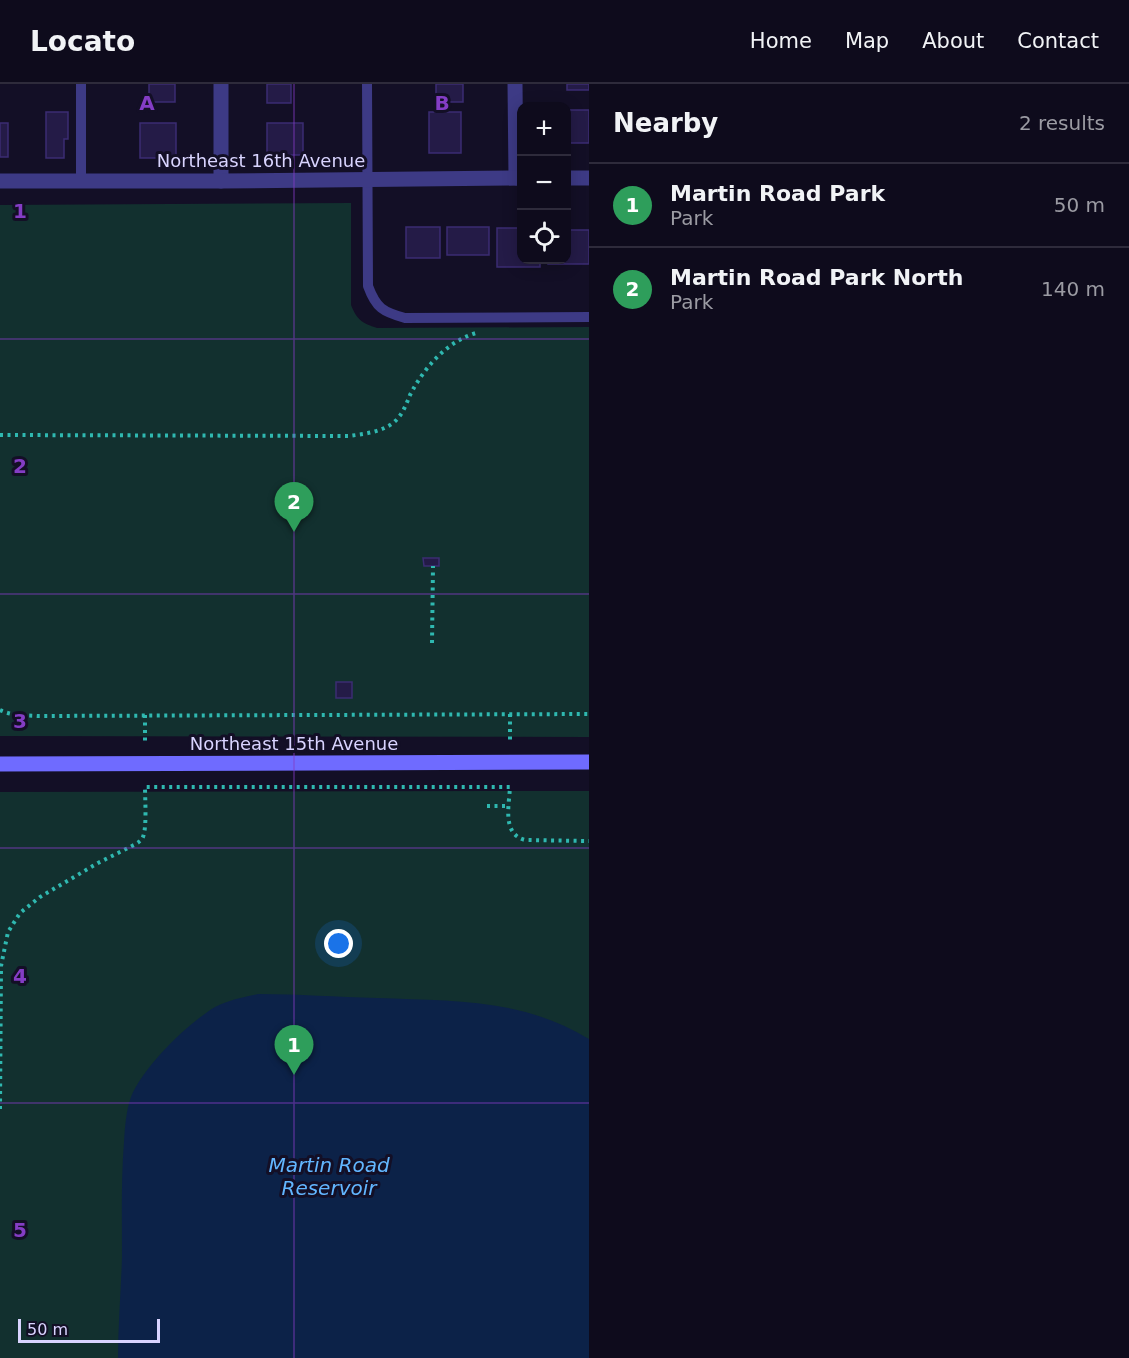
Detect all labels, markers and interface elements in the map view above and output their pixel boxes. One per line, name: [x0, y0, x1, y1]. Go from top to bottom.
text: Locato: [30, 25, 135, 58]
text: Home: [750, 29, 812, 53]
text: Map: [845, 29, 889, 53]
text: About: [922, 29, 984, 53]
text: Contact: [1017, 29, 1099, 53]
text: A: [139, 91, 155, 115]
text: B: [434, 91, 450, 115]
map controls: [517, 102, 571, 264]
button: +: [517, 102, 571, 156]
text: Nearby: [613, 108, 718, 138]
text: 2 results: [1019, 111, 1105, 135]
street label: Northeast 16th Avenue: [157, 150, 365, 171]
button: −: [517, 156, 571, 210]
text: Martin Road Park: [670, 181, 885, 206]
text: 1: [626, 193, 639, 217]
text: 50 m: [1054, 193, 1105, 217]
text: 1: [13, 199, 27, 223]
text: Park: [670, 206, 713, 230]
button: locate: [517, 210, 571, 264]
text: Martin Road Park North: [670, 265, 963, 290]
text: 2: [626, 277, 639, 301]
text: 140 m: [1041, 277, 1105, 301]
text: Park: [670, 290, 713, 314]
text: 2: [13, 454, 27, 478]
pin: 2: [274, 482, 314, 532]
text: 3: [13, 709, 27, 733]
street label: Northeast 15th Avenue: [190, 733, 398, 754]
your location: [324, 929, 353, 958]
text: 4: [13, 964, 27, 988]
pin: 1: [274, 1026, 314, 1075]
water label: Martin Road Reservoir: [268, 1153, 390, 1200]
text: 5: [13, 1218, 27, 1242]
scale bar: [18, 1316, 160, 1344]
text: 50 m: [27, 1320, 68, 1339]

